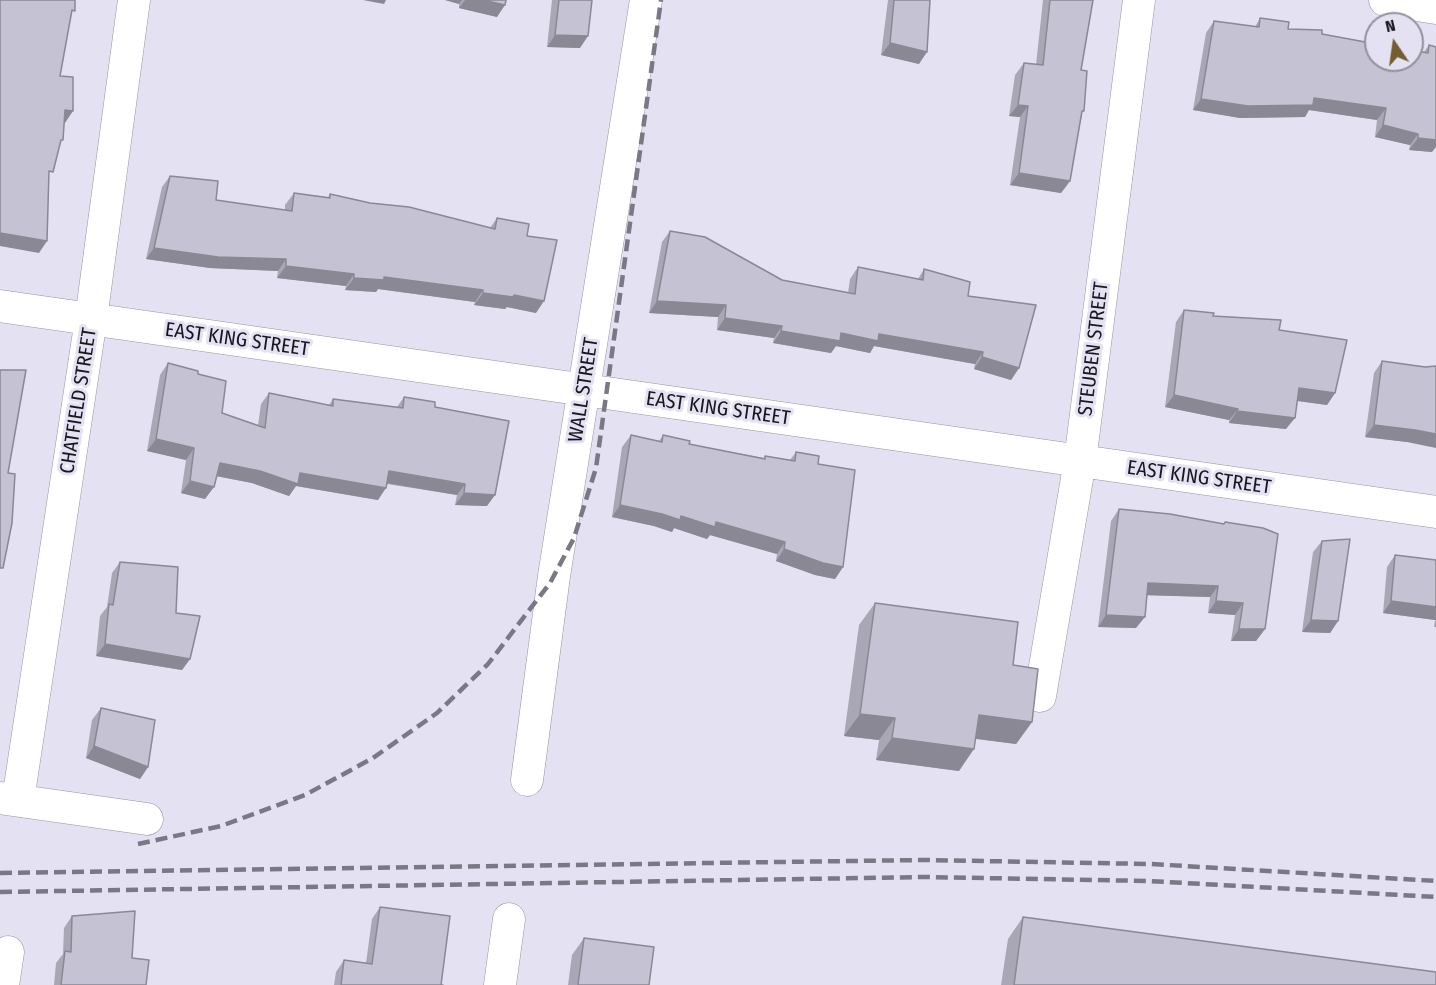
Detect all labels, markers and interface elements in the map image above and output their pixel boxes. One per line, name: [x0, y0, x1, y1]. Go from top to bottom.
north arrow: [1364, 12, 1424, 72]
text: N: [1383, 16, 1397, 36]
street label: STEUBEN STREET: [1074, 281, 1114, 417]
street label: EAST KING STREET: [163, 318, 311, 362]
street label: CHATFIELD STREET: [56, 326, 102, 476]
street label: WALL STREET: [564, 336, 604, 444]
street label: EAST KING STREET: [644, 387, 792, 431]
street label: EAST KING STREET: [1125, 456, 1273, 500]

